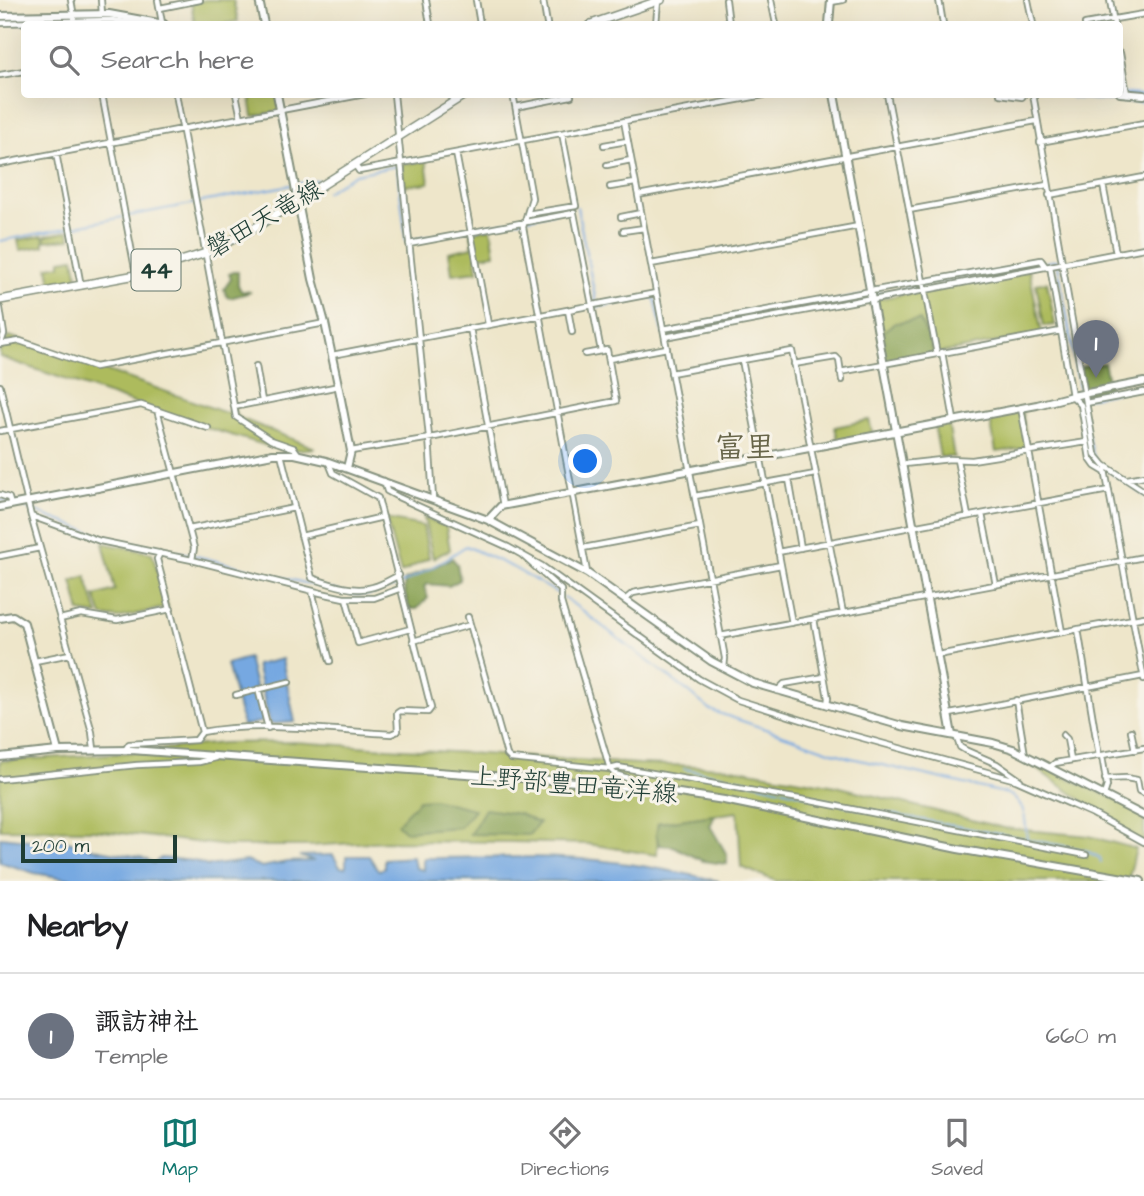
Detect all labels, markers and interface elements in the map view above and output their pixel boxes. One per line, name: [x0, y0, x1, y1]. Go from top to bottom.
search box: [21, 21, 1123, 98]
icon: search: [45, 41, 83, 79]
text: Search here: [101, 42, 254, 78]
street label: 磐田天竜線: [199, 171, 330, 267]
road number: 44: [132, 249, 180, 290]
pin: 1: [1073, 320, 1119, 378]
district label: 富里: [715, 427, 775, 469]
your location: [568, 444, 602, 478]
street label: 上野部豊田竜洋線: [469, 758, 679, 812]
scale bar: [21, 832, 177, 864]
text: 200 m: [32, 833, 89, 860]
text: Nearby: [28, 906, 128, 948]
text: 諏訪神社: [95, 1004, 199, 1040]
text: 1: [50, 1020, 52, 1052]
text: 660 m: [1046, 1020, 1116, 1052]
text: Temple: [95, 1040, 169, 1072]
tab: Map: [161, 1114, 199, 1183]
tab: Directions: [521, 1114, 609, 1183]
tab: Saved: [931, 1114, 983, 1183]

